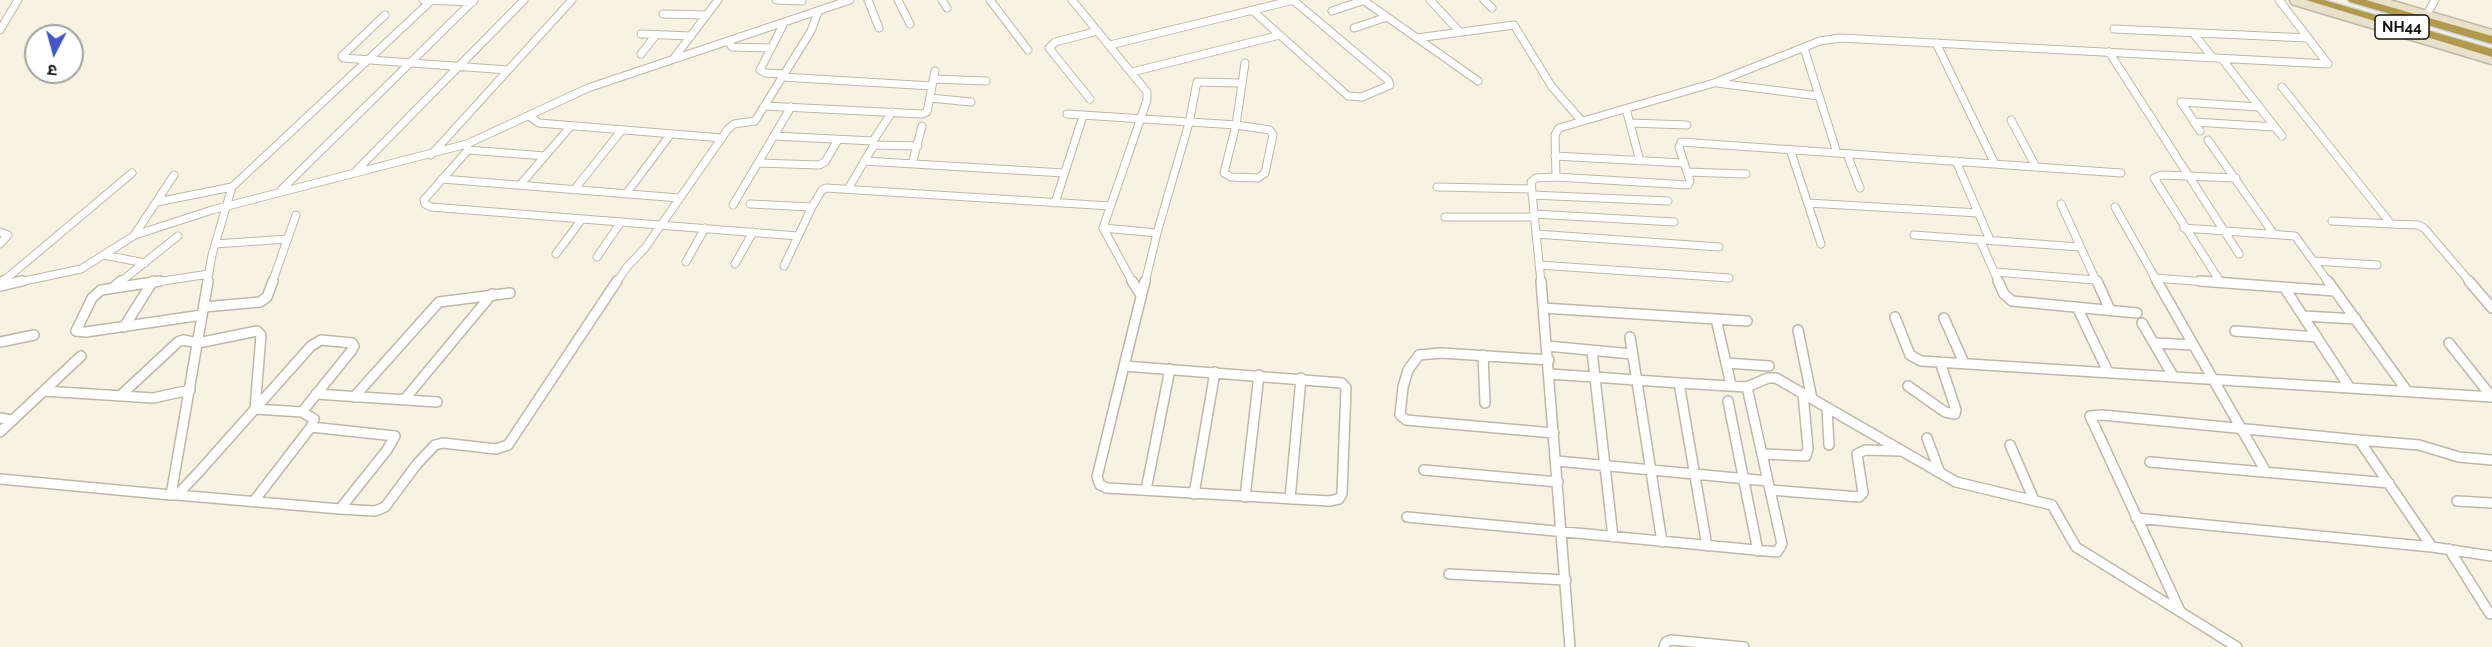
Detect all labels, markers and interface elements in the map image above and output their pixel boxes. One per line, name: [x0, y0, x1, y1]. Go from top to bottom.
road number: NH44: [2375, 15, 2429, 39]
north arrow: [24, 24, 84, 84]
text: उ: [47, 60, 58, 80]

